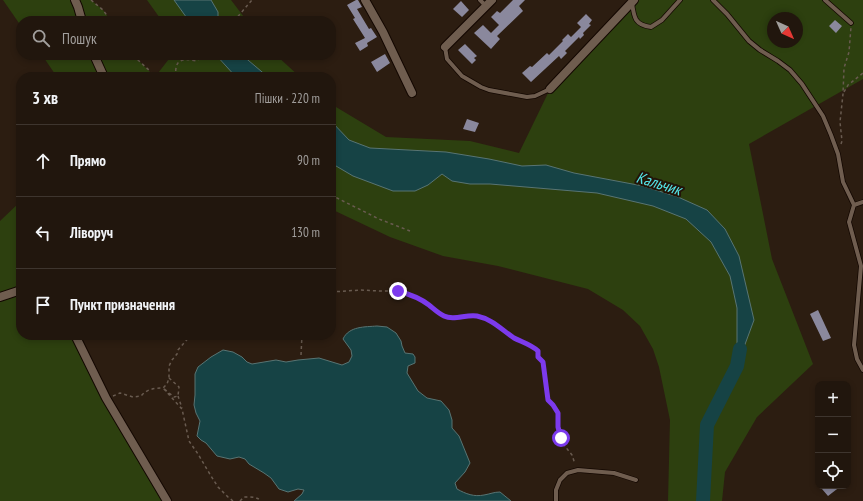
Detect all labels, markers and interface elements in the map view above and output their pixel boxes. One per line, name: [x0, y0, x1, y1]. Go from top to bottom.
north arrow: [767, 12, 803, 48]
search box: [16, 16, 336, 60]
icon: search: [30, 27, 52, 49]
text: Пошук: [62, 29, 97, 48]
text: 3 хв: [32, 87, 58, 109]
text: Пішки · 220 m: [255, 90, 320, 107]
icon: ahead: [32, 150, 54, 172]
text: Прямо: [70, 151, 106, 170]
text: 90 m: [297, 152, 320, 169]
water label: Кальчик: [634, 167, 686, 200]
icon: left: [32, 222, 54, 244]
text: Ліворуч: [70, 223, 113, 242]
text: 130 m: [291, 224, 320, 241]
route end: [389, 282, 407, 300]
icon: arrive: [32, 294, 54, 316]
text: Пункт призначення: [70, 295, 175, 314]
map controls: [815, 381, 851, 489]
button: +: [815, 381, 851, 417]
button: −: [815, 417, 851, 453]
route start: [552, 429, 570, 447]
button: locate: [815, 453, 851, 489]

